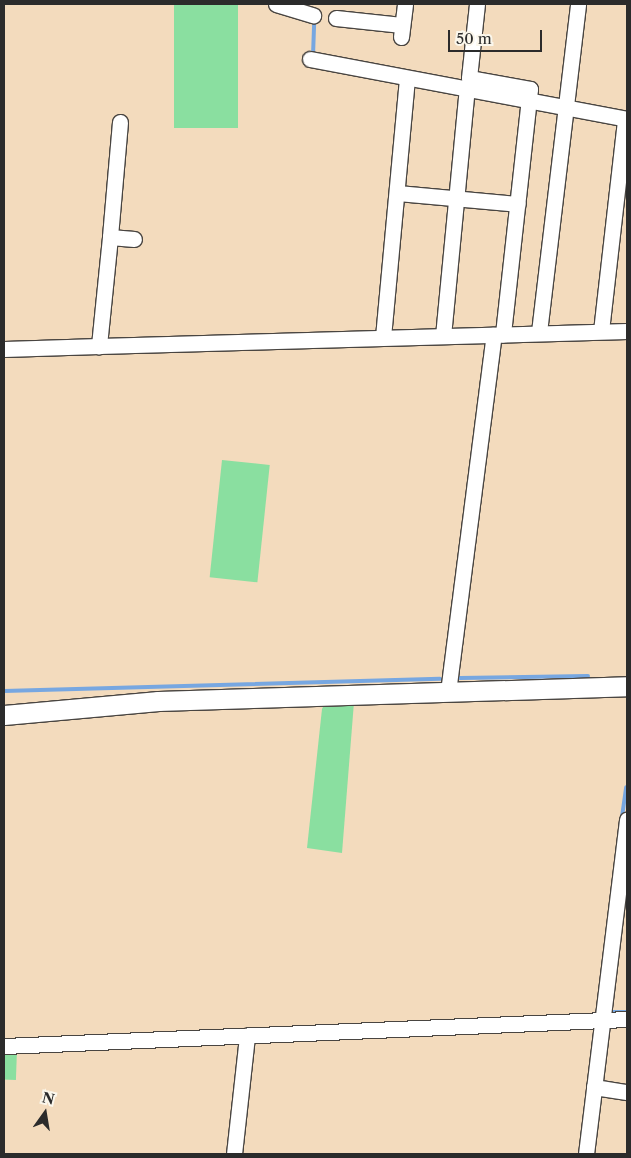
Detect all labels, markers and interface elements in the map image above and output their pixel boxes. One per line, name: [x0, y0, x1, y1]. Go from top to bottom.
scale bar: [451, 20, 545, 52]
text: 50 m: [456, 29, 492, 48]
north arrow: [20, 1088, 70, 1138]
text: N: [40, 1088, 56, 1109]

